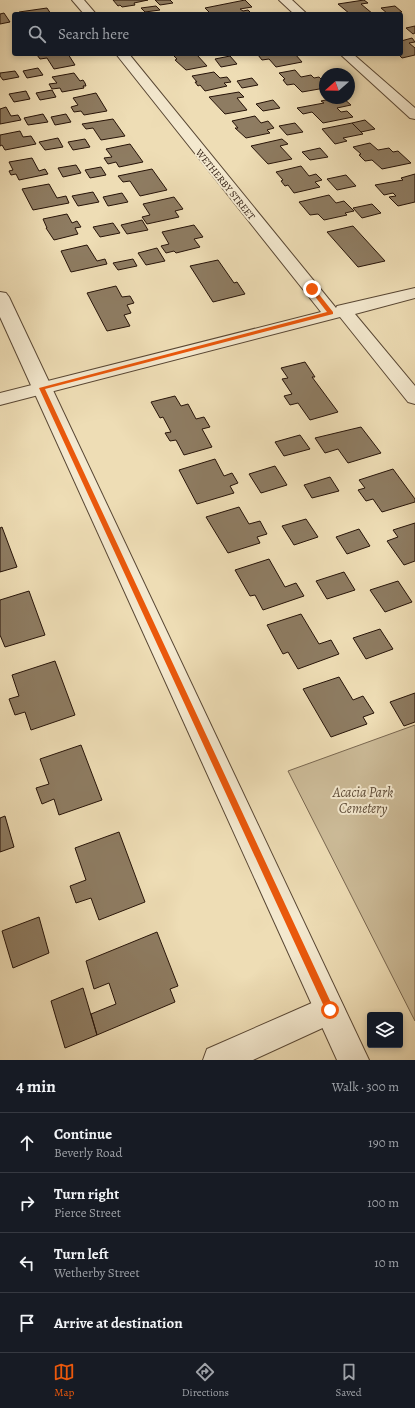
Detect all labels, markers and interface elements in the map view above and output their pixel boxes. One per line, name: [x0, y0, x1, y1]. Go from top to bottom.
search box: [12, 12, 403, 56]
icon: search: [26, 23, 48, 45]
text: Search here: [58, 24, 129, 44]
north arrow: [319, 68, 355, 104]
street label: WETHERBY STREET: [192, 145, 259, 223]
route end: [303, 280, 321, 298]
park label: Acacia Park Cemetery: [332, 783, 393, 818]
route start: [321, 1001, 339, 1019]
map controls: [367, 1012, 403, 1048]
button: layers: [367, 1012, 403, 1048]
text: 4 min: [16, 1075, 56, 1098]
text: Walk · 300 m: [332, 1078, 399, 1095]
text: Continue: [54, 1124, 112, 1144]
icon: ahead: [16, 1132, 38, 1154]
text: 190 m: [368, 1134, 399, 1151]
text: Beverly Road: [54, 1144, 122, 1161]
text: Turn right: [54, 1184, 119, 1204]
icon: right: [16, 1192, 38, 1214]
text: 100 m: [367, 1194, 399, 1211]
text: Pierce Street: [54, 1204, 121, 1221]
text: Turn left: [54, 1244, 109, 1264]
icon: left: [16, 1252, 38, 1274]
text: 10 m: [374, 1254, 399, 1271]
text: Wetherby Street: [54, 1264, 140, 1281]
icon: arrive: [16, 1312, 38, 1334]
text: Arrive at destination: [54, 1313, 183, 1333]
tab: Map: [53, 1361, 75, 1400]
tab: Directions: [182, 1361, 229, 1400]
tab: Saved: [336, 1361, 362, 1400]

